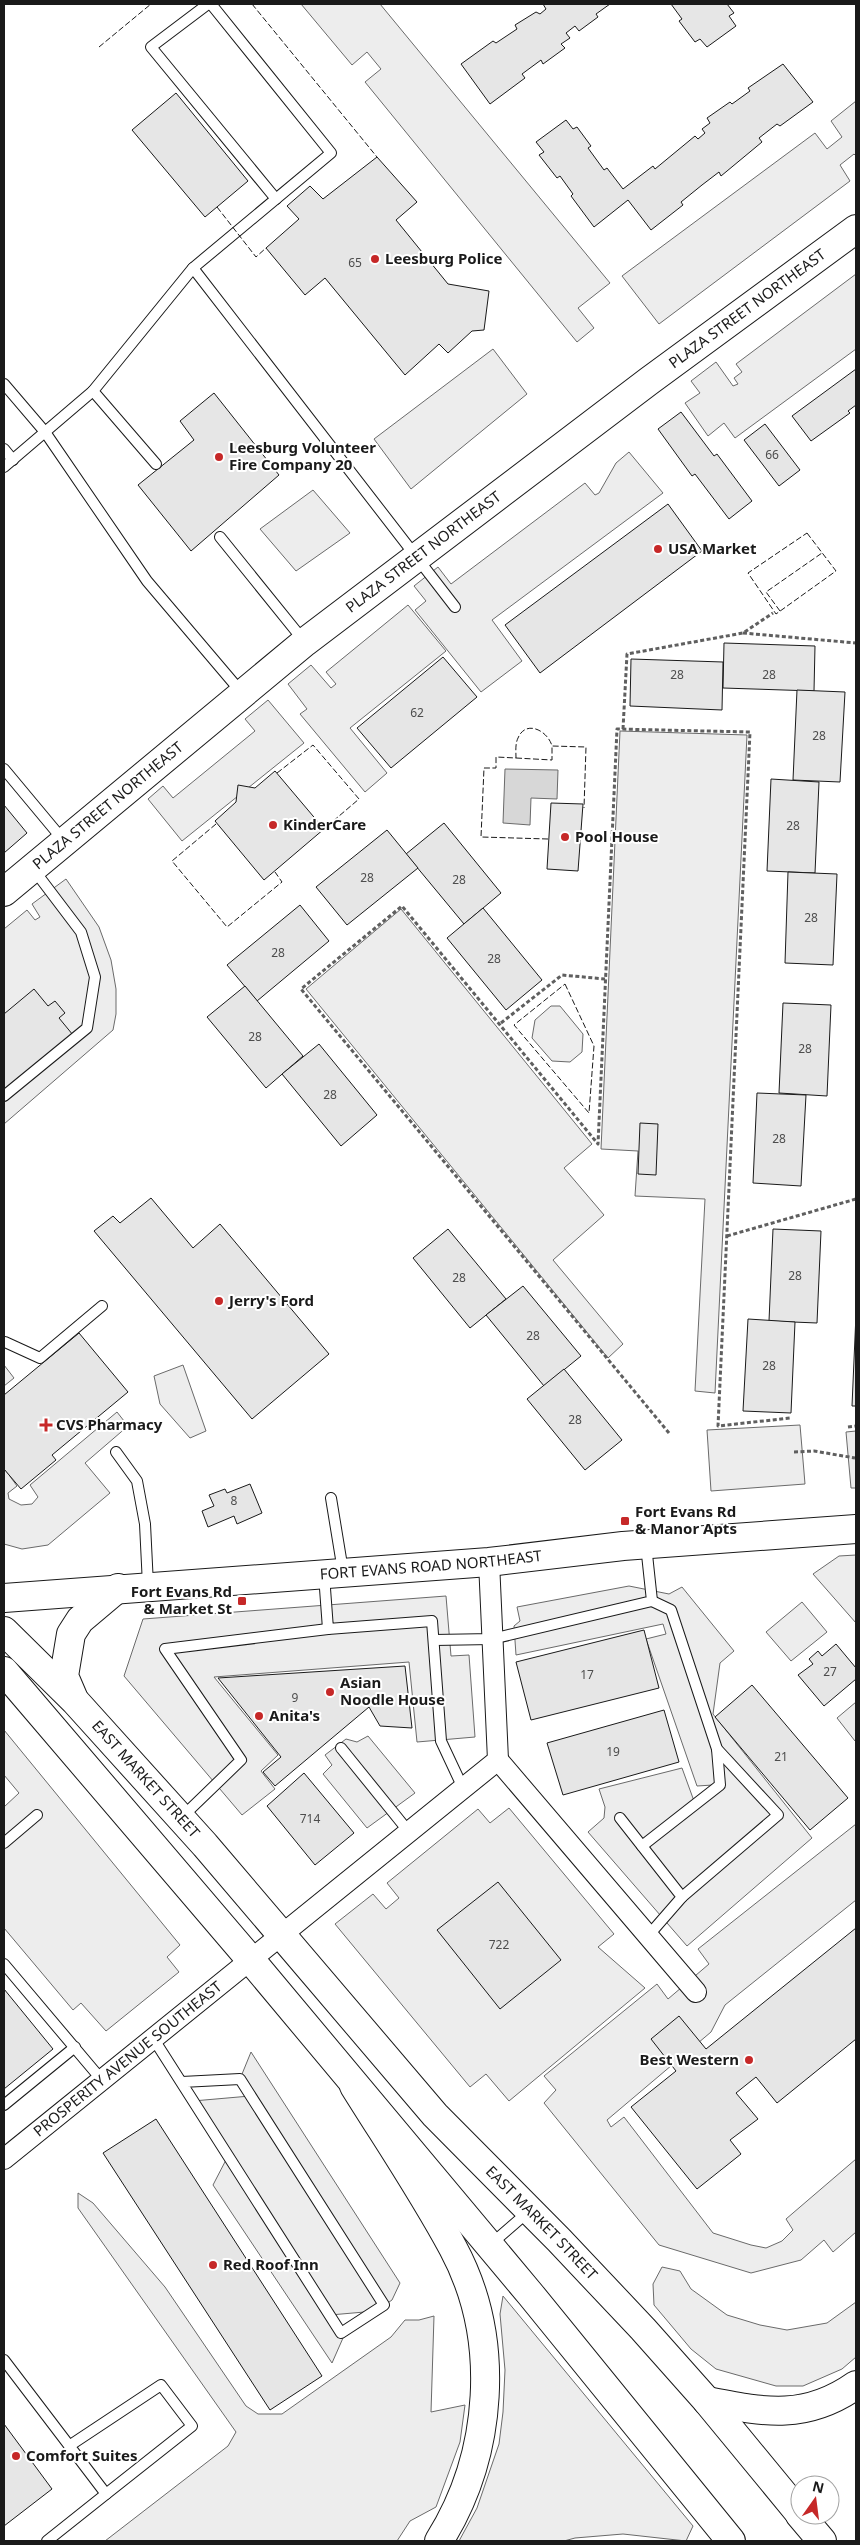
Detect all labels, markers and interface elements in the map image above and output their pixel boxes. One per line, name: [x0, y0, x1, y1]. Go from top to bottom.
street label: PLAZA STREET NORTHEAST: [664, 243, 830, 372]
place label: Leesburg Police: [385, 248, 502, 268]
marker: Leesburg Police: [369, 253, 381, 265]
house number: 65: [348, 254, 362, 271]
place label: Leesburg Volunteer Fire Company 20: [229, 437, 376, 474]
house number: 66: [765, 446, 779, 463]
marker: Leesburg Volunteer Fire Company 20: [213, 451, 225, 463]
street label: PLAZA STREET NORTHEAST: [341, 486, 505, 617]
place label: USA Market: [668, 538, 757, 558]
marker: USA Market: [652, 543, 664, 555]
house number: 28: [670, 666, 684, 683]
house number: 28: [762, 666, 776, 683]
house number: 62: [410, 704, 424, 721]
house number: 28: [812, 727, 826, 744]
street label: PLAZA STREET NORTHEAST: [28, 736, 187, 873]
place label: KinderCare: [283, 814, 366, 834]
house number: 28: [786, 817, 800, 834]
marker: KinderCare: [267, 819, 279, 831]
place label: Pool House: [575, 826, 659, 846]
marker: Pool House: [559, 831, 571, 843]
house number: 28: [360, 869, 374, 886]
house number: 28: [452, 871, 466, 888]
house number: 28: [804, 909, 818, 926]
house number: 28: [271, 944, 285, 961]
house number: 28: [487, 950, 501, 967]
house number: 28: [248, 1028, 262, 1045]
house number: 28: [798, 1040, 812, 1057]
house number: 28: [323, 1086, 337, 1103]
house number: 28: [772, 1130, 786, 1147]
house number: 28: [788, 1267, 802, 1284]
house number: 28: [452, 1269, 466, 1286]
place label: Jerry's Ford: [227, 1290, 314, 1310]
marker: Jerry's Ford: [213, 1295, 225, 1307]
house number: 28: [526, 1327, 540, 1344]
house number: 28: [762, 1357, 776, 1374]
house number: 28: [568, 1411, 582, 1428]
place label: CVS Pharmacy: [56, 1414, 163, 1434]
marker: CVS Pharmacy: [40, 1419, 52, 1431]
house number: 8: [231, 1492, 238, 1509]
place label: Fort Evans Rd & Manor Apts: [635, 1501, 737, 1538]
marker: Fort Evans Rd & Manor Apts: [619, 1515, 631, 1527]
street label: FORT EVANS ROAD NORTHEAST: [319, 1545, 543, 1584]
place label: Fort Evans Rd & Market St: [131, 1581, 232, 1618]
marker: Fort Evans Rd & Market St: [236, 1595, 248, 1607]
house number: 27: [823, 1663, 837, 1680]
house number: 17: [580, 1666, 594, 1683]
place label: Asian Noodle House: [340, 1672, 445, 1709]
marker: Asian Noodle House: [324, 1686, 336, 1698]
house number: 9: [292, 1689, 299, 1706]
place label: Anita's: [269, 1705, 320, 1725]
marker: Anita's: [253, 1710, 265, 1722]
street label: EAST MARKET STREET: [88, 1715, 205, 1842]
house number: 19: [606, 1743, 620, 1760]
house number: 21: [774, 1748, 788, 1765]
house number: 714: [300, 1810, 320, 1827]
house number: 722: [489, 1936, 509, 1953]
street label: PROSPERITY AVENUE SOUTHEAST: [29, 1976, 226, 2141]
place label: Best Western: [640, 2049, 739, 2069]
marker: Best Western: [743, 2054, 755, 2066]
street label: EAST MARKET STREET: [482, 2161, 603, 2284]
place label: Red Roof Inn: [223, 2254, 319, 2274]
marker: Red Roof Inn: [207, 2259, 219, 2271]
place label: Comfort Suites: [26, 2445, 137, 2465]
marker: Comfort Suites: [10, 2450, 22, 2462]
north arrow: [790, 2475, 840, 2525]
text: N: [810, 2476, 826, 2497]

